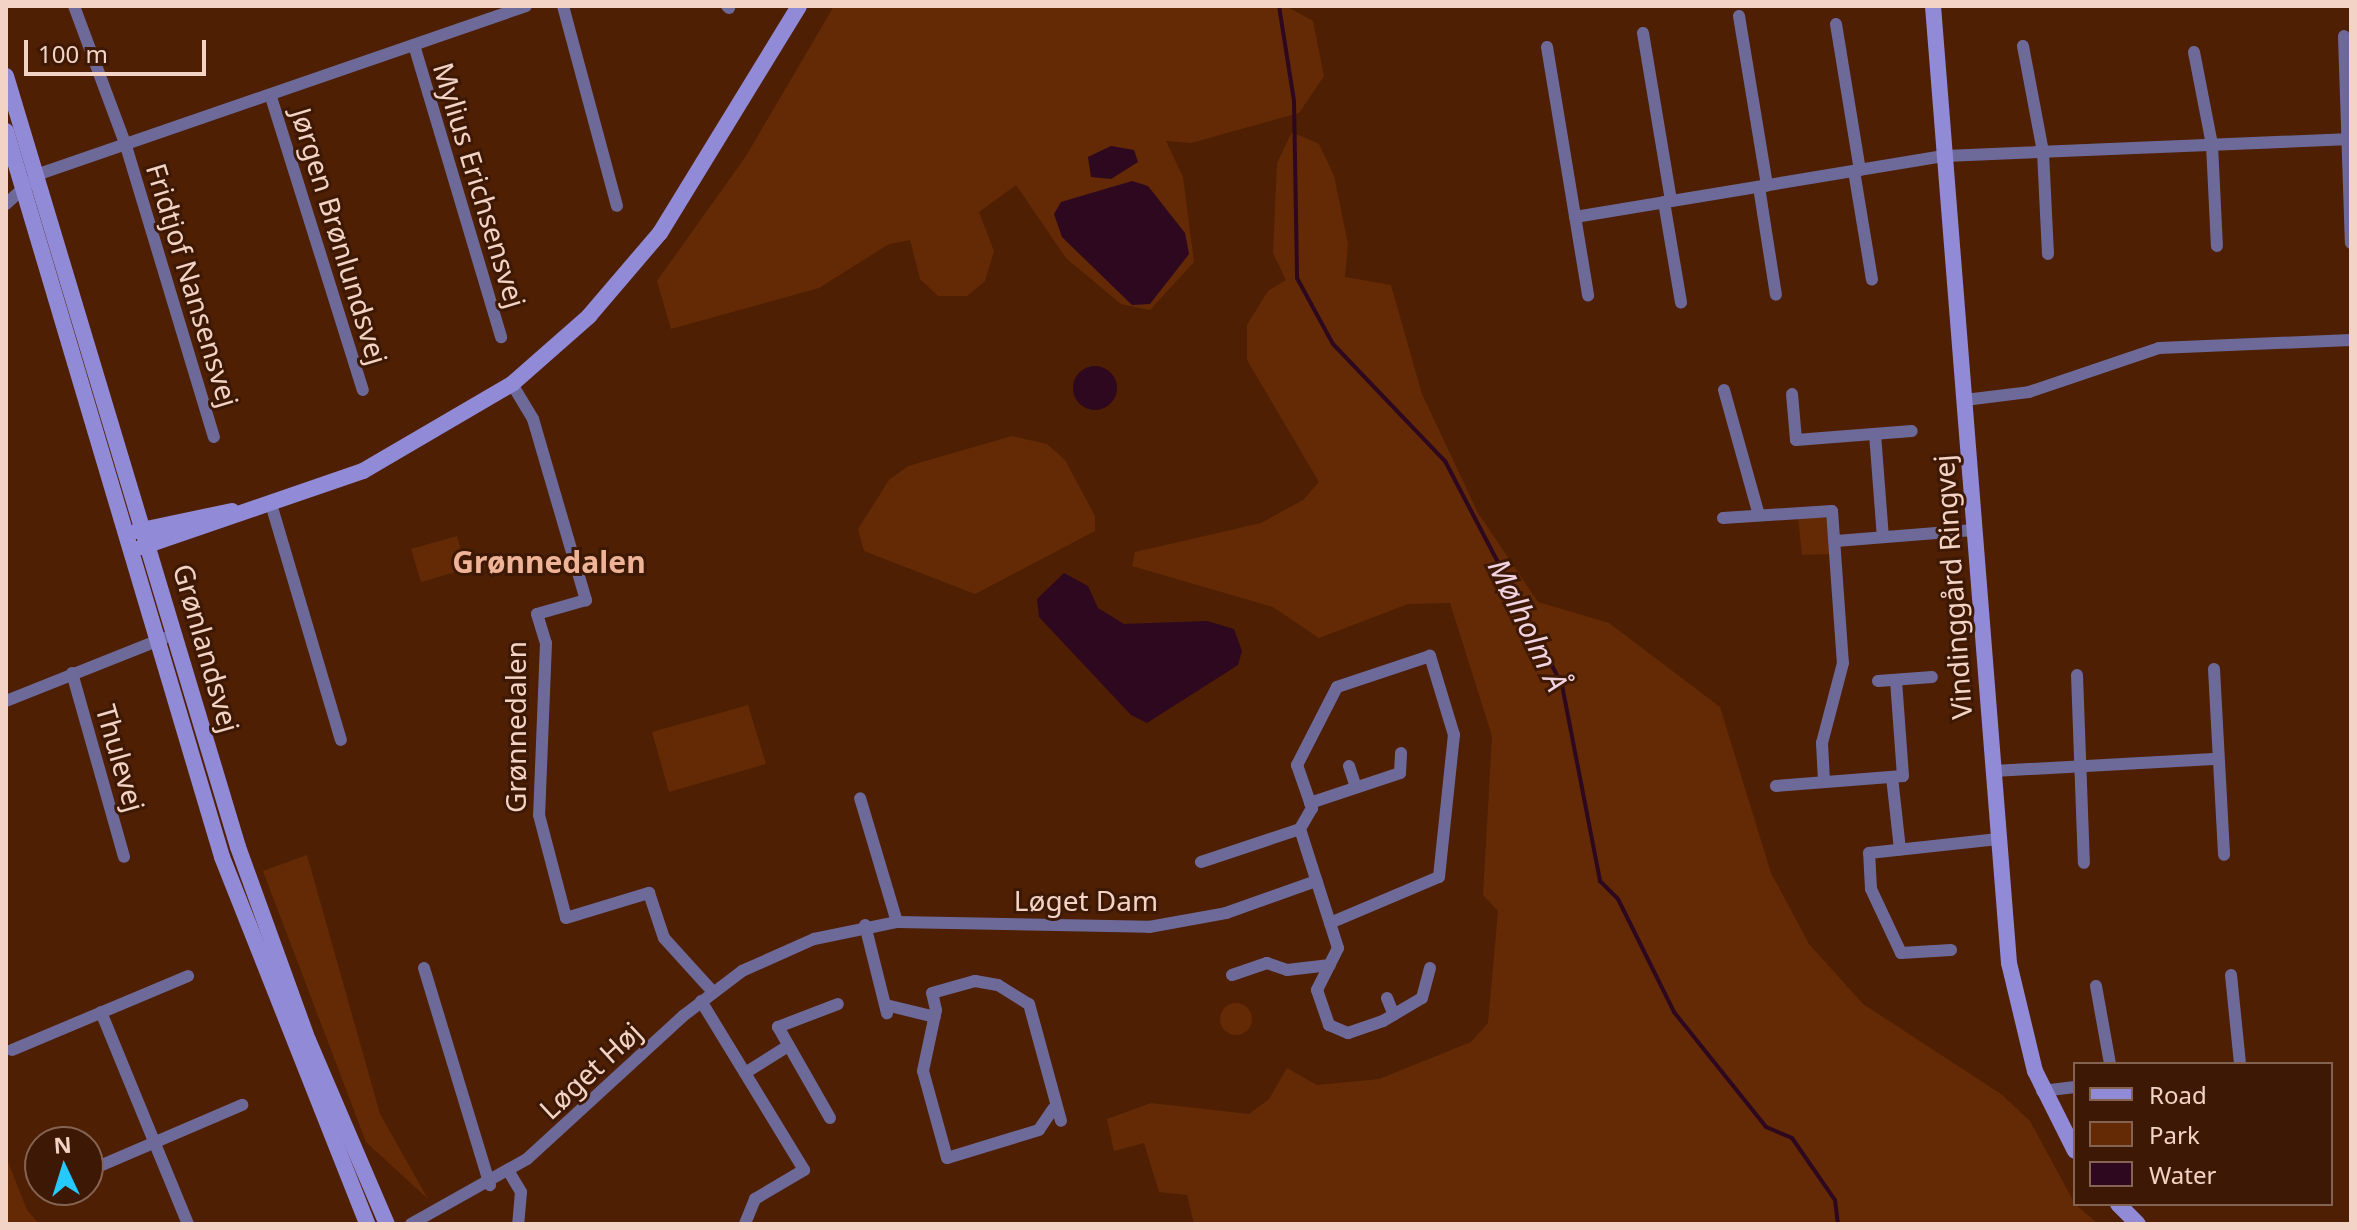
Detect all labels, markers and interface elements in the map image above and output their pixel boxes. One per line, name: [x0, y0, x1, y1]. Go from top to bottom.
scale bar: [28, 24, 210, 74]
text: 100 m: [38, 37, 108, 70]
street label: Mylius Erichsensvej: [427, 58, 533, 312]
street label: Jørgen Brønlundsvej: [285, 104, 395, 368]
street label: Fridtjof Nansensvej: [140, 159, 246, 411]
street label: Vindinggård Ringvej: [1926, 454, 1978, 720]
district label: Grønnedalen: [452, 544, 646, 580]
water label: Mølholm Å: [1481, 553, 1575, 697]
street label: Grønlandsvej: [167, 560, 247, 736]
street label: Grønnedalen: [498, 641, 532, 813]
street label: Thulevej: [90, 701, 152, 815]
street label: Løget Dam: [1014, 883, 1158, 917]
street label: Løget Høj: [532, 1014, 648, 1126]
legend: [2073, 1062, 2333, 1206]
text: Road: [2149, 1078, 2207, 1111]
text: Park: [2149, 1118, 2200, 1151]
north arrow: [24, 1126, 104, 1206]
text: N: [52, 1128, 72, 1160]
text: Water: [2149, 1158, 2216, 1191]

